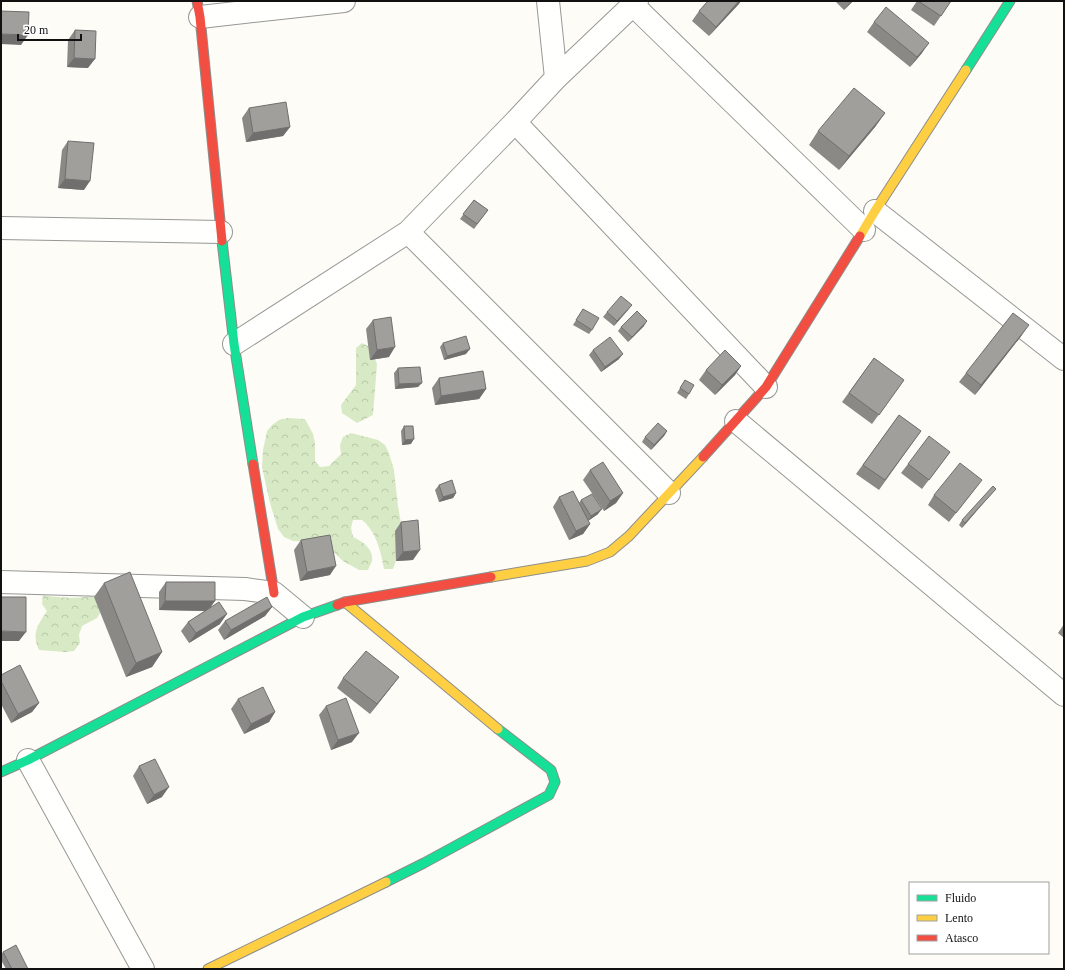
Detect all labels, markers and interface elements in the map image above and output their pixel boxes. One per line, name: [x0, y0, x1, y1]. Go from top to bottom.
scale bar: [18, 16, 81, 42]
text: 20 m: [24, 23, 49, 37]
legend: [909, 882, 1049, 954]
text: Fluido: [945, 891, 976, 905]
text: Lento: [945, 911, 973, 925]
text: Atasco: [945, 931, 978, 945]

